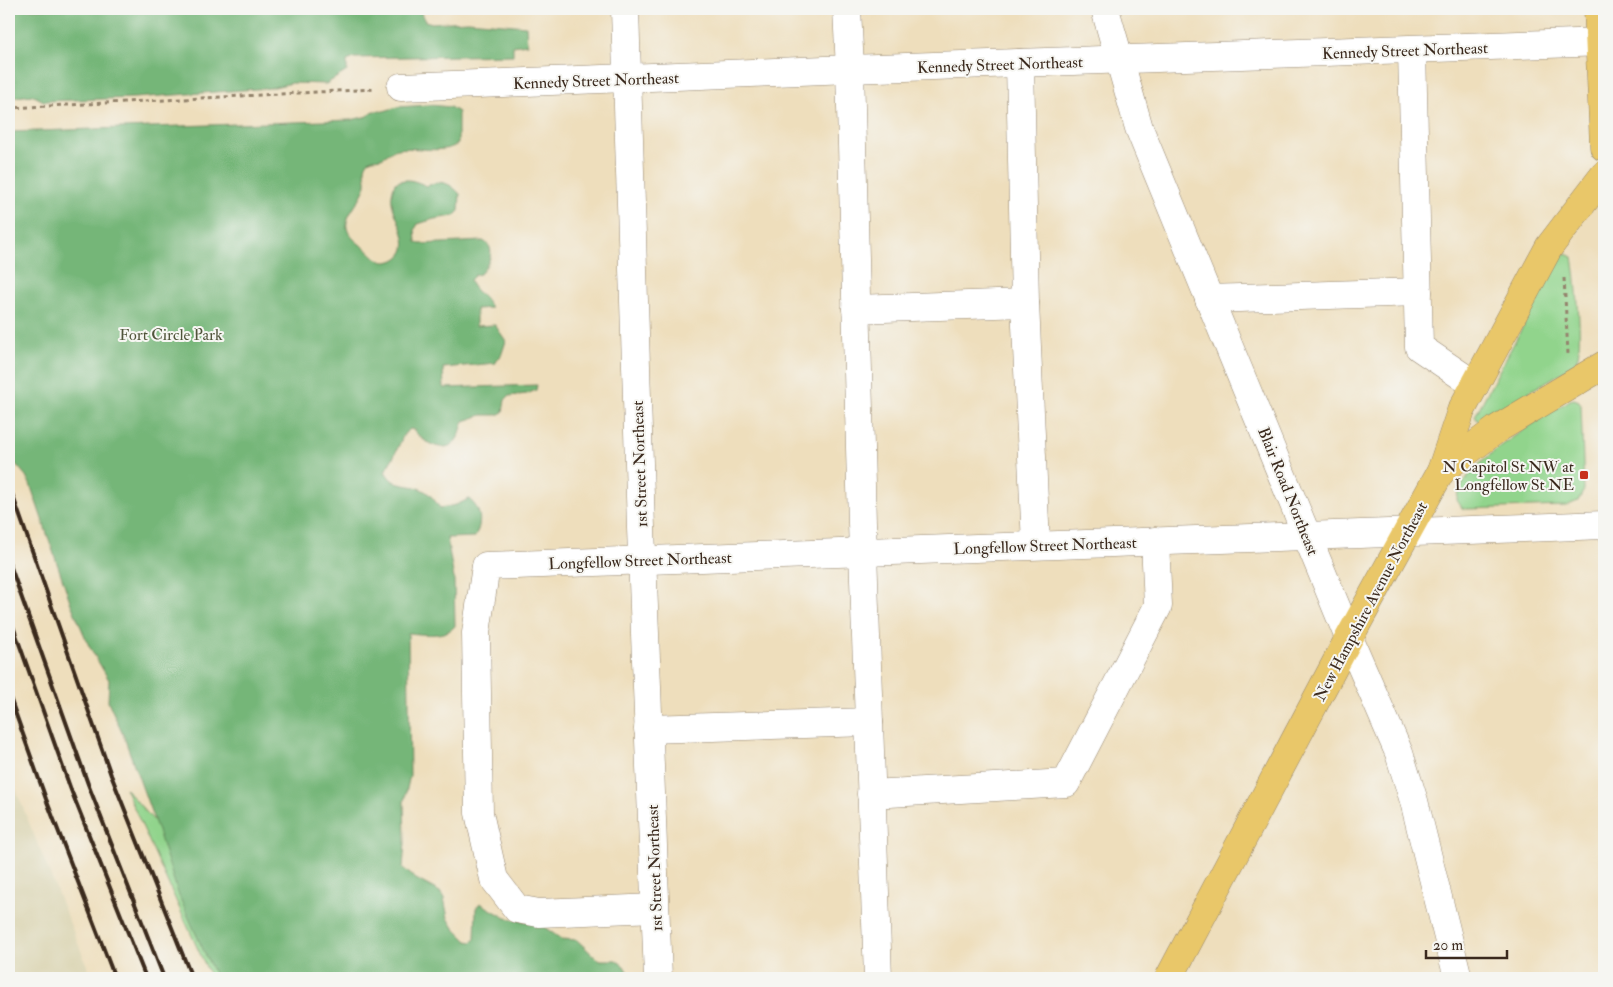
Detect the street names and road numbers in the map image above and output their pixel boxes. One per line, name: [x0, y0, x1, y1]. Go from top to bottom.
street label: Kennedy Street Northeast: [1322, 38, 1488, 64]
street label: Kennedy Street Northeast: [917, 52, 1083, 78]
street label: Kennedy Street Northeast: [513, 68, 679, 94]
street label: 1st Street Northeast: [628, 400, 652, 528]
street label: Blair Road Northeast: [1253, 424, 1323, 558]
street label: New Hampshire Avenue Northeast: [1310, 498, 1433, 705]
street label: Longfellow Street Northeast: [953, 533, 1137, 559]
street label: Longfellow Street Northeast: [548, 548, 732, 574]
street label: 1st Street Northeast: [643, 804, 667, 932]

